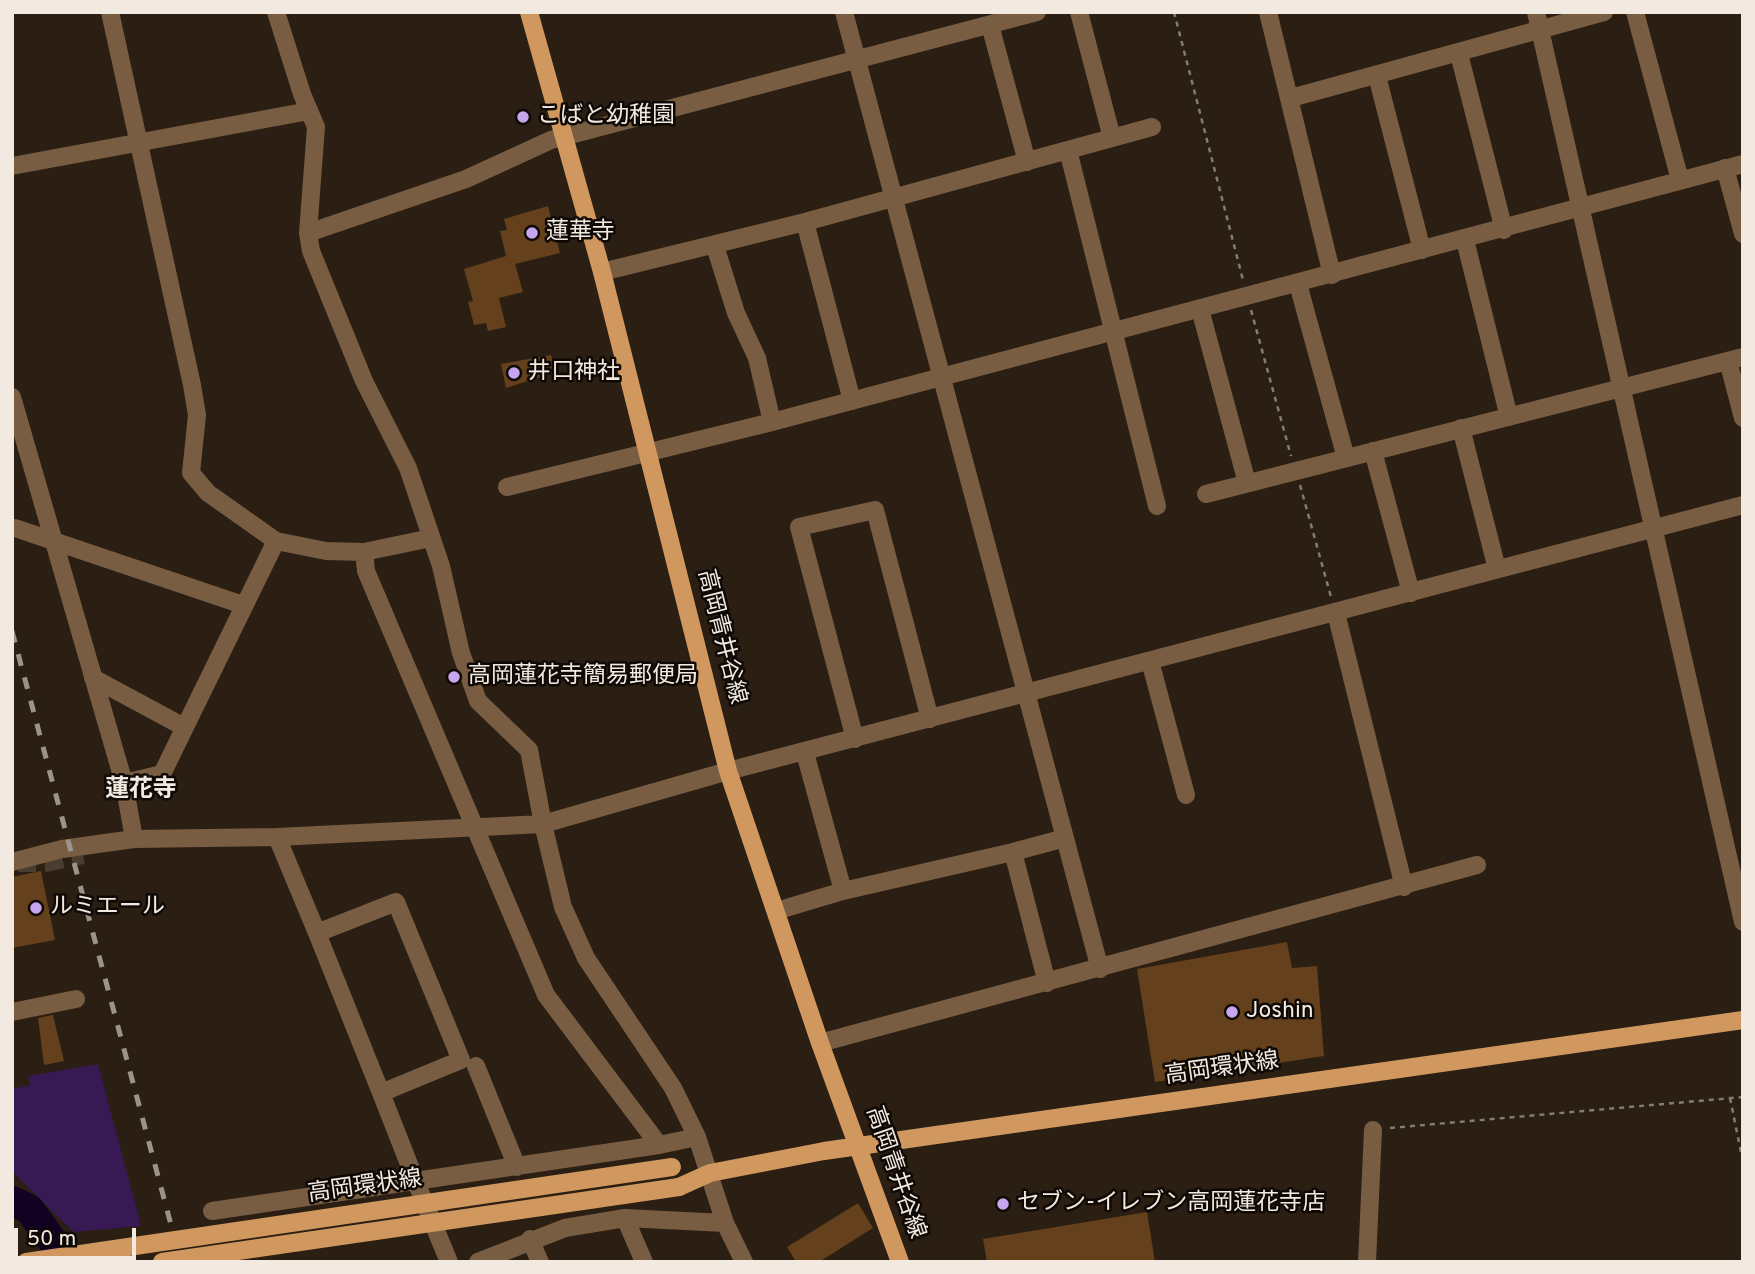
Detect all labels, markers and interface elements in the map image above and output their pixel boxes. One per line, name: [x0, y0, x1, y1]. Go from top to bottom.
place label: こばと幼稚園: [537, 103, 675, 131]
marker: こばと幼稚園: [515, 109, 531, 125]
place label: 蓮華寺: [546, 219, 615, 247]
marker: 蓮華寺: [524, 225, 540, 241]
place label: 井口神社: [528, 359, 620, 387]
marker: 井口神社: [506, 365, 522, 381]
street label: 高岡青井谷線: [690, 567, 750, 707]
place label: 高岡蓮花寺簡易郵便局: [468, 663, 698, 691]
marker: 高岡蓮花寺簡易郵便局: [446, 669, 462, 685]
district label: 蓮花寺: [105, 777, 177, 805]
place label: ルミエール: [50, 894, 165, 922]
marker: ルミエール: [28, 900, 44, 916]
place label: Joshin: [1246, 998, 1314, 1026]
marker: Joshin: [1224, 1004, 1240, 1020]
street label: 高岡環状線: [1163, 1048, 1281, 1092]
street label: 高岡青井谷線: [858, 1103, 930, 1243]
street label: 高岡環状線: [306, 1166, 424, 1210]
place label: セブン-イレブン高岡蓮花寺店: [1017, 1190, 1325, 1218]
marker: セブン-イレブン高岡蓮花寺店: [995, 1196, 1011, 1212]
scale bar: [18, 1214, 140, 1258]
text: 50 m: [27, 1226, 76, 1253]

